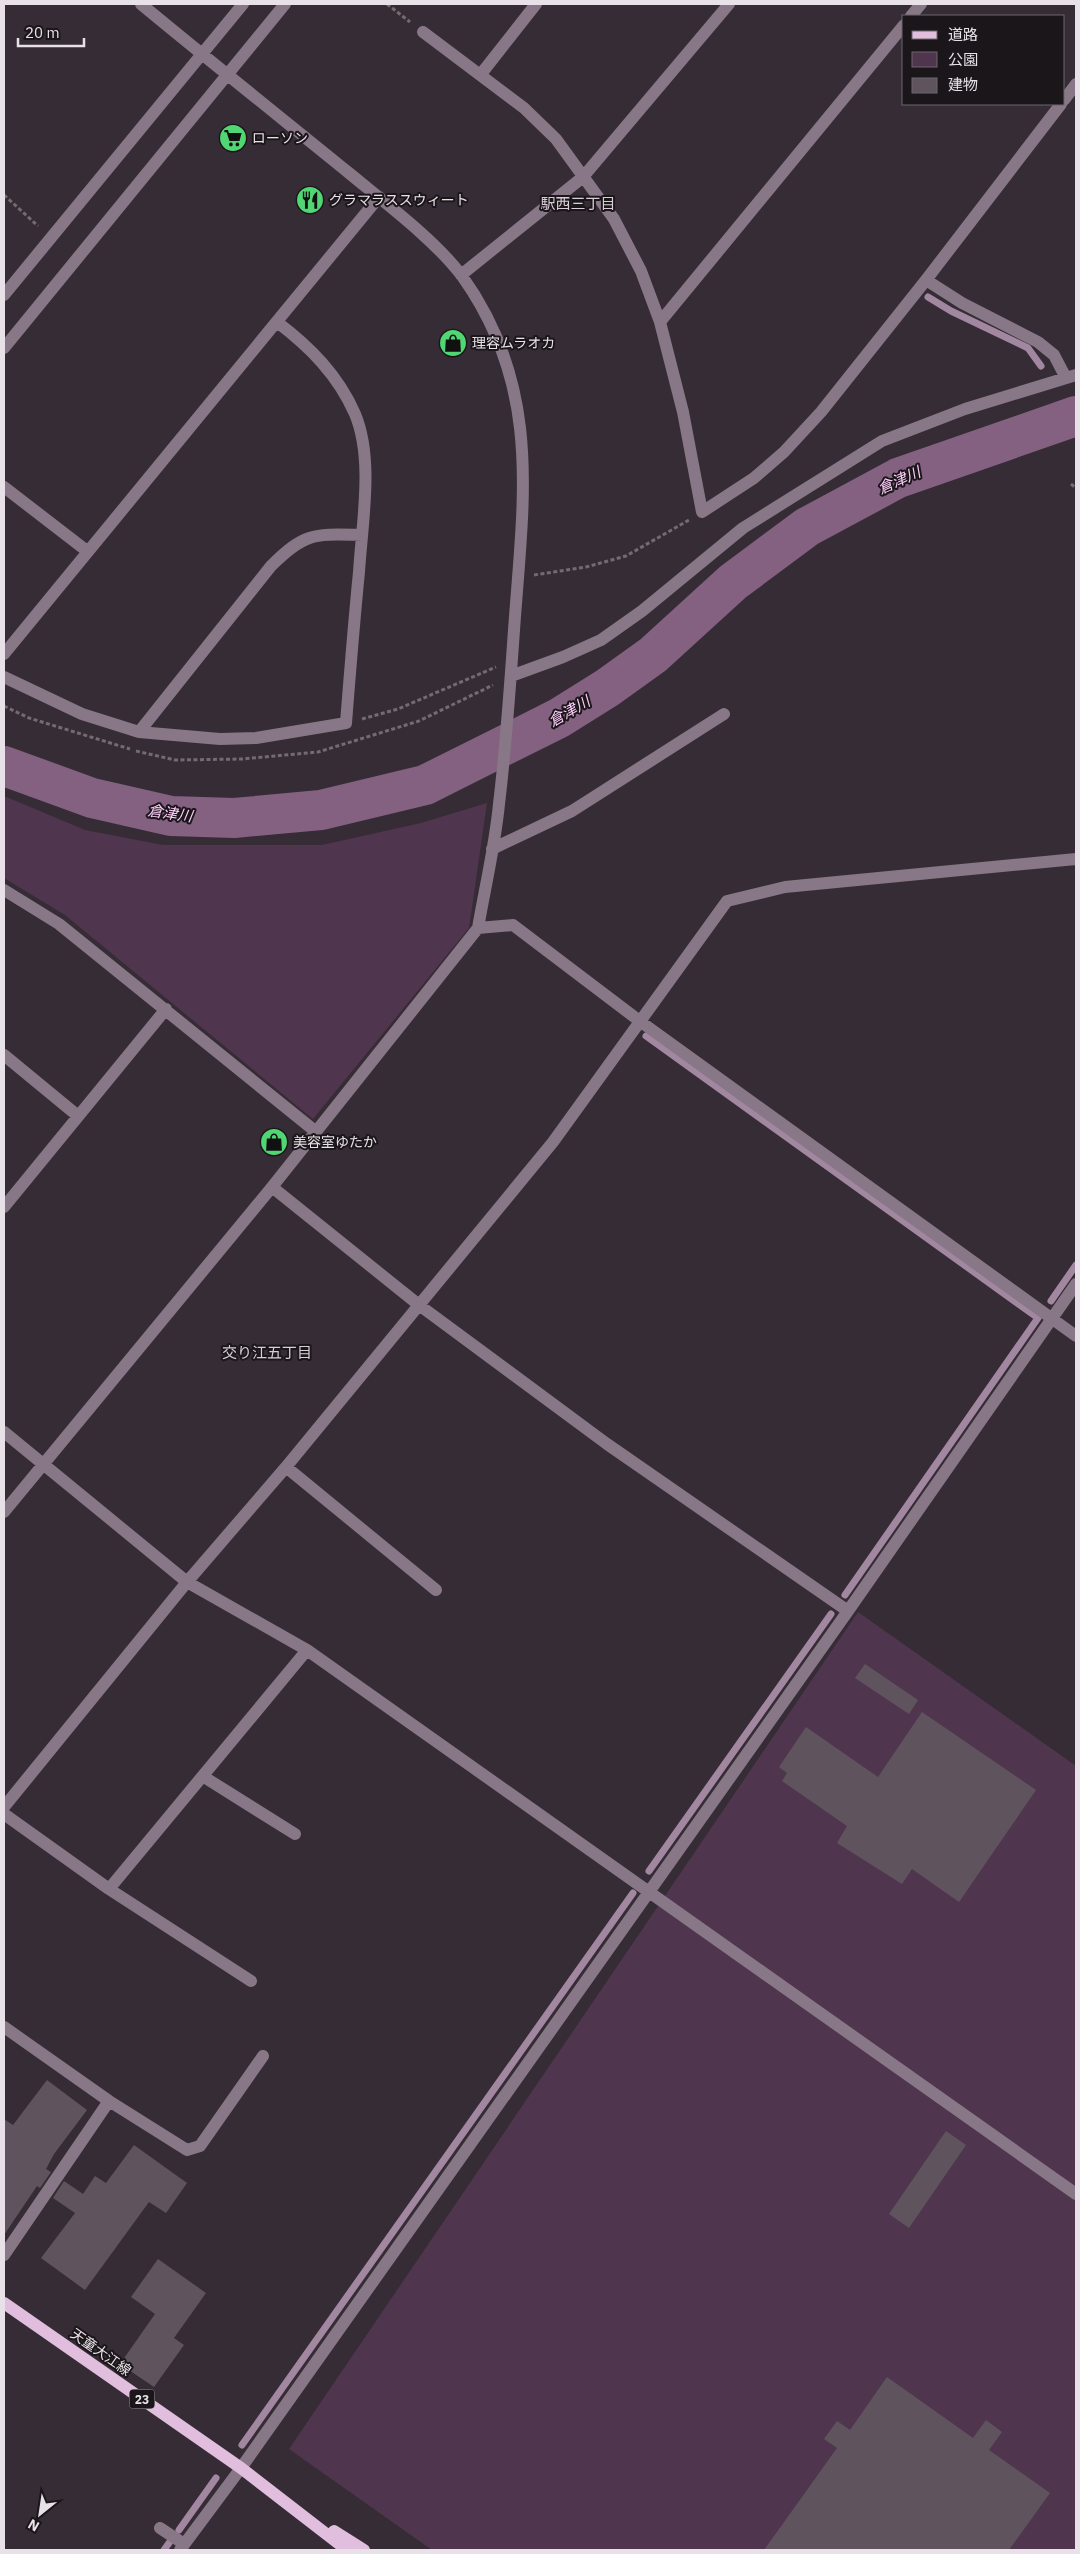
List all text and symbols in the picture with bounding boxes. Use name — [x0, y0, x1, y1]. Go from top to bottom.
scale bar — [18, 15, 84, 47]
legend — [902, 15, 1065, 105]
text: 20 m — [25, 23, 60, 42]
text: 道路 — [948, 25, 978, 44]
text: 公園 — [948, 50, 978, 69]
text: 建物 — [948, 75, 978, 94]
supermarket icon: ローソン — [218, 123, 248, 153]
place label: ローソン — [252, 129, 308, 147]
restaurant icon: グラマラススウィート — [295, 185, 325, 215]
place label: グラマラススウィート — [329, 191, 469, 209]
district label: 駅西三丁目 — [540, 194, 616, 213]
shop icon: 理容ムラオカ — [438, 328, 468, 358]
place label: 理容ムラオカ — [472, 334, 555, 352]
water label: 倉津川 — [875, 461, 925, 498]
water label: 倉津川 — [545, 691, 595, 730]
water label: 倉津川 — [146, 800, 196, 826]
shop icon: 美容室ゆたか — [259, 1127, 289, 1157]
place label: 美容室ゆたか — [293, 1133, 377, 1151]
district label: 交り江五丁目 — [222, 1343, 312, 1362]
street label: 天童大江線 — [67, 2325, 135, 2379]
road number: 23 — [130, 2390, 154, 2408]
north arrow — [15, 2489, 65, 2539]
text: N — [25, 2515, 42, 2536]

